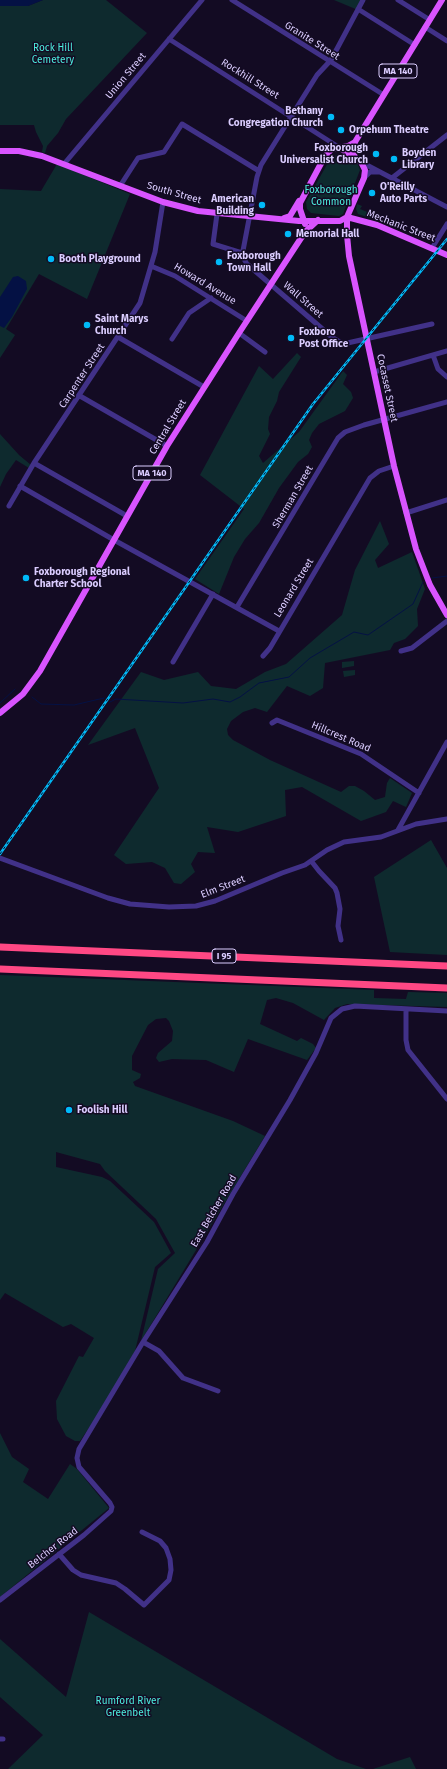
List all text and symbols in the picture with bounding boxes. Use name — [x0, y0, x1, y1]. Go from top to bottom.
street label: Granite Street — [282, 19, 342, 63]
park label: Rock Hill Cemetery — [32, 42, 74, 66]
street label: Union Street — [103, 50, 149, 102]
street label: Rockhill Street — [219, 56, 281, 102]
road number: MA 140 — [379, 64, 417, 78]
place label: Bethany Congregation Church — [228, 105, 323, 128]
marker: Bethany Congregation Church — [326, 112, 336, 122]
place label: Orpehum Theatre — [349, 124, 429, 136]
marker: Orpehum Theatre — [336, 125, 346, 135]
place label: Foxborough Universalist Church — [280, 142, 368, 166]
place label: Boyden Library — [402, 147, 436, 170]
marker: Foxborough Universalist Church — [371, 149, 381, 159]
marker: Boyden Library — [389, 154, 399, 164]
street label: South Street — [145, 179, 203, 207]
place label: O'Reilly Auto Parts — [380, 181, 427, 204]
park label: Foxborough Common — [304, 184, 358, 208]
marker: O'Reilly Auto Parts — [367, 188, 377, 198]
place label: American Building — [211, 193, 254, 216]
marker: American Building — [257, 200, 267, 210]
street label: Mechanic Street — [365, 207, 437, 245]
place label: Memorial Hall — [296, 228, 359, 240]
marker: Memorial Hall — [283, 229, 293, 239]
place label: Foxborough Town Hall — [227, 250, 281, 274]
place label: Booth Playground — [59, 253, 141, 265]
marker: Booth Playground — [46, 254, 56, 264]
marker: Foxborough Town Hall — [214, 257, 224, 267]
street label: Howard Avenue — [172, 261, 238, 307]
street label: Wall Street — [281, 279, 325, 321]
place label: Saint Marys Church — [95, 313, 148, 336]
marker: Saint Marys Church — [82, 320, 92, 330]
place label: Foxboro Post Office — [299, 326, 348, 350]
marker: Foxboro Post Office — [286, 333, 296, 343]
street label: Carpenter Street — [57, 341, 107, 411]
street label: Cocasset Street — [374, 353, 400, 423]
street label: Central Street — [147, 397, 189, 457]
street label: Sherman Street — [270, 464, 316, 530]
road number: MA 140 — [133, 466, 171, 480]
street label: Leonard Street — [272, 556, 316, 620]
place label: Foxborough Regional Charter School — [34, 566, 130, 590]
marker: Foxborough Regional Charter School — [21, 573, 31, 583]
street label: Hillcrest Road — [310, 719, 372, 755]
street label: Elm Street — [199, 873, 247, 901]
road number: I 95 — [212, 949, 236, 963]
place label: Foolish Hill — [77, 1104, 127, 1116]
marker: Foolish Hill — [64, 1105, 74, 1115]
street label: East Belcher Road — [188, 1173, 240, 1249]
street label: Belcher Road — [26, 1525, 80, 1571]
park label: Rumford River Greenbelt — [96, 1695, 160, 1718]

